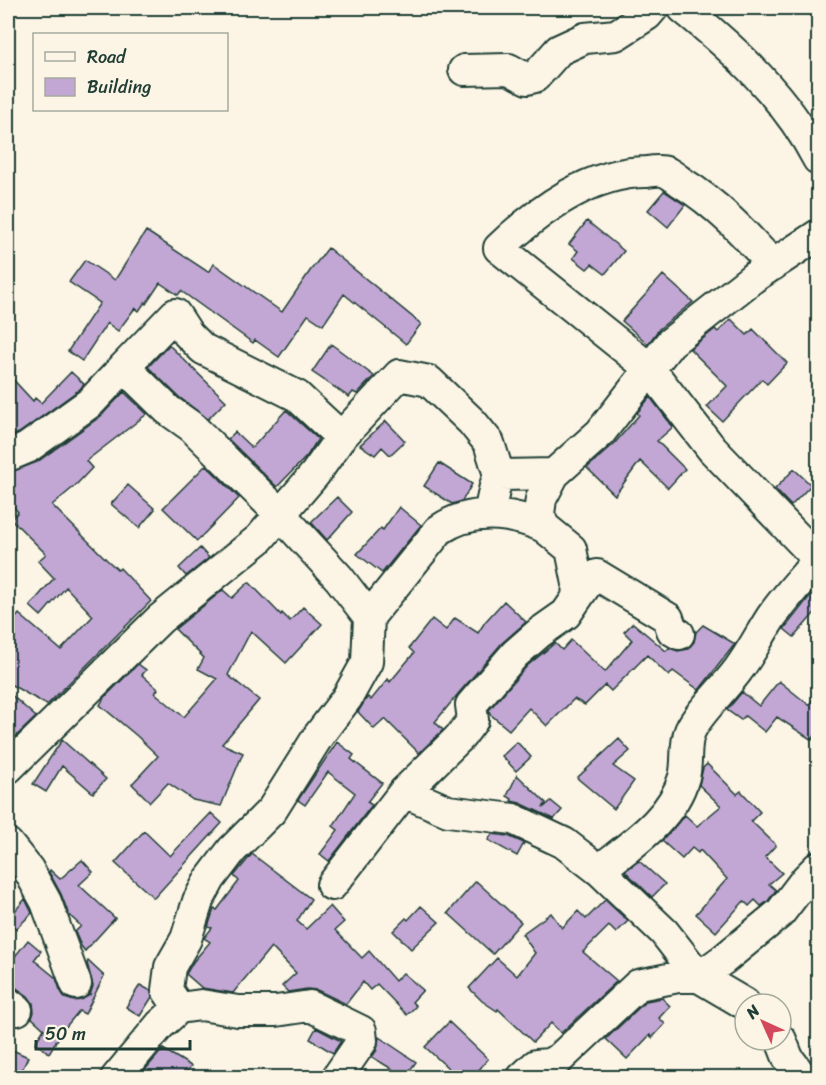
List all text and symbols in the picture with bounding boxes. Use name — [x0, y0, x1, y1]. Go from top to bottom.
legend — [33, 33, 228, 111]
text: Road — [87, 41, 127, 73]
text: Building — [87, 71, 151, 103]
north arrow — [733, 992, 793, 1052]
text: N — [738, 997, 768, 1027]
scale bar — [36, 1013, 190, 1051]
text: 50 m — [45, 1018, 86, 1050]

